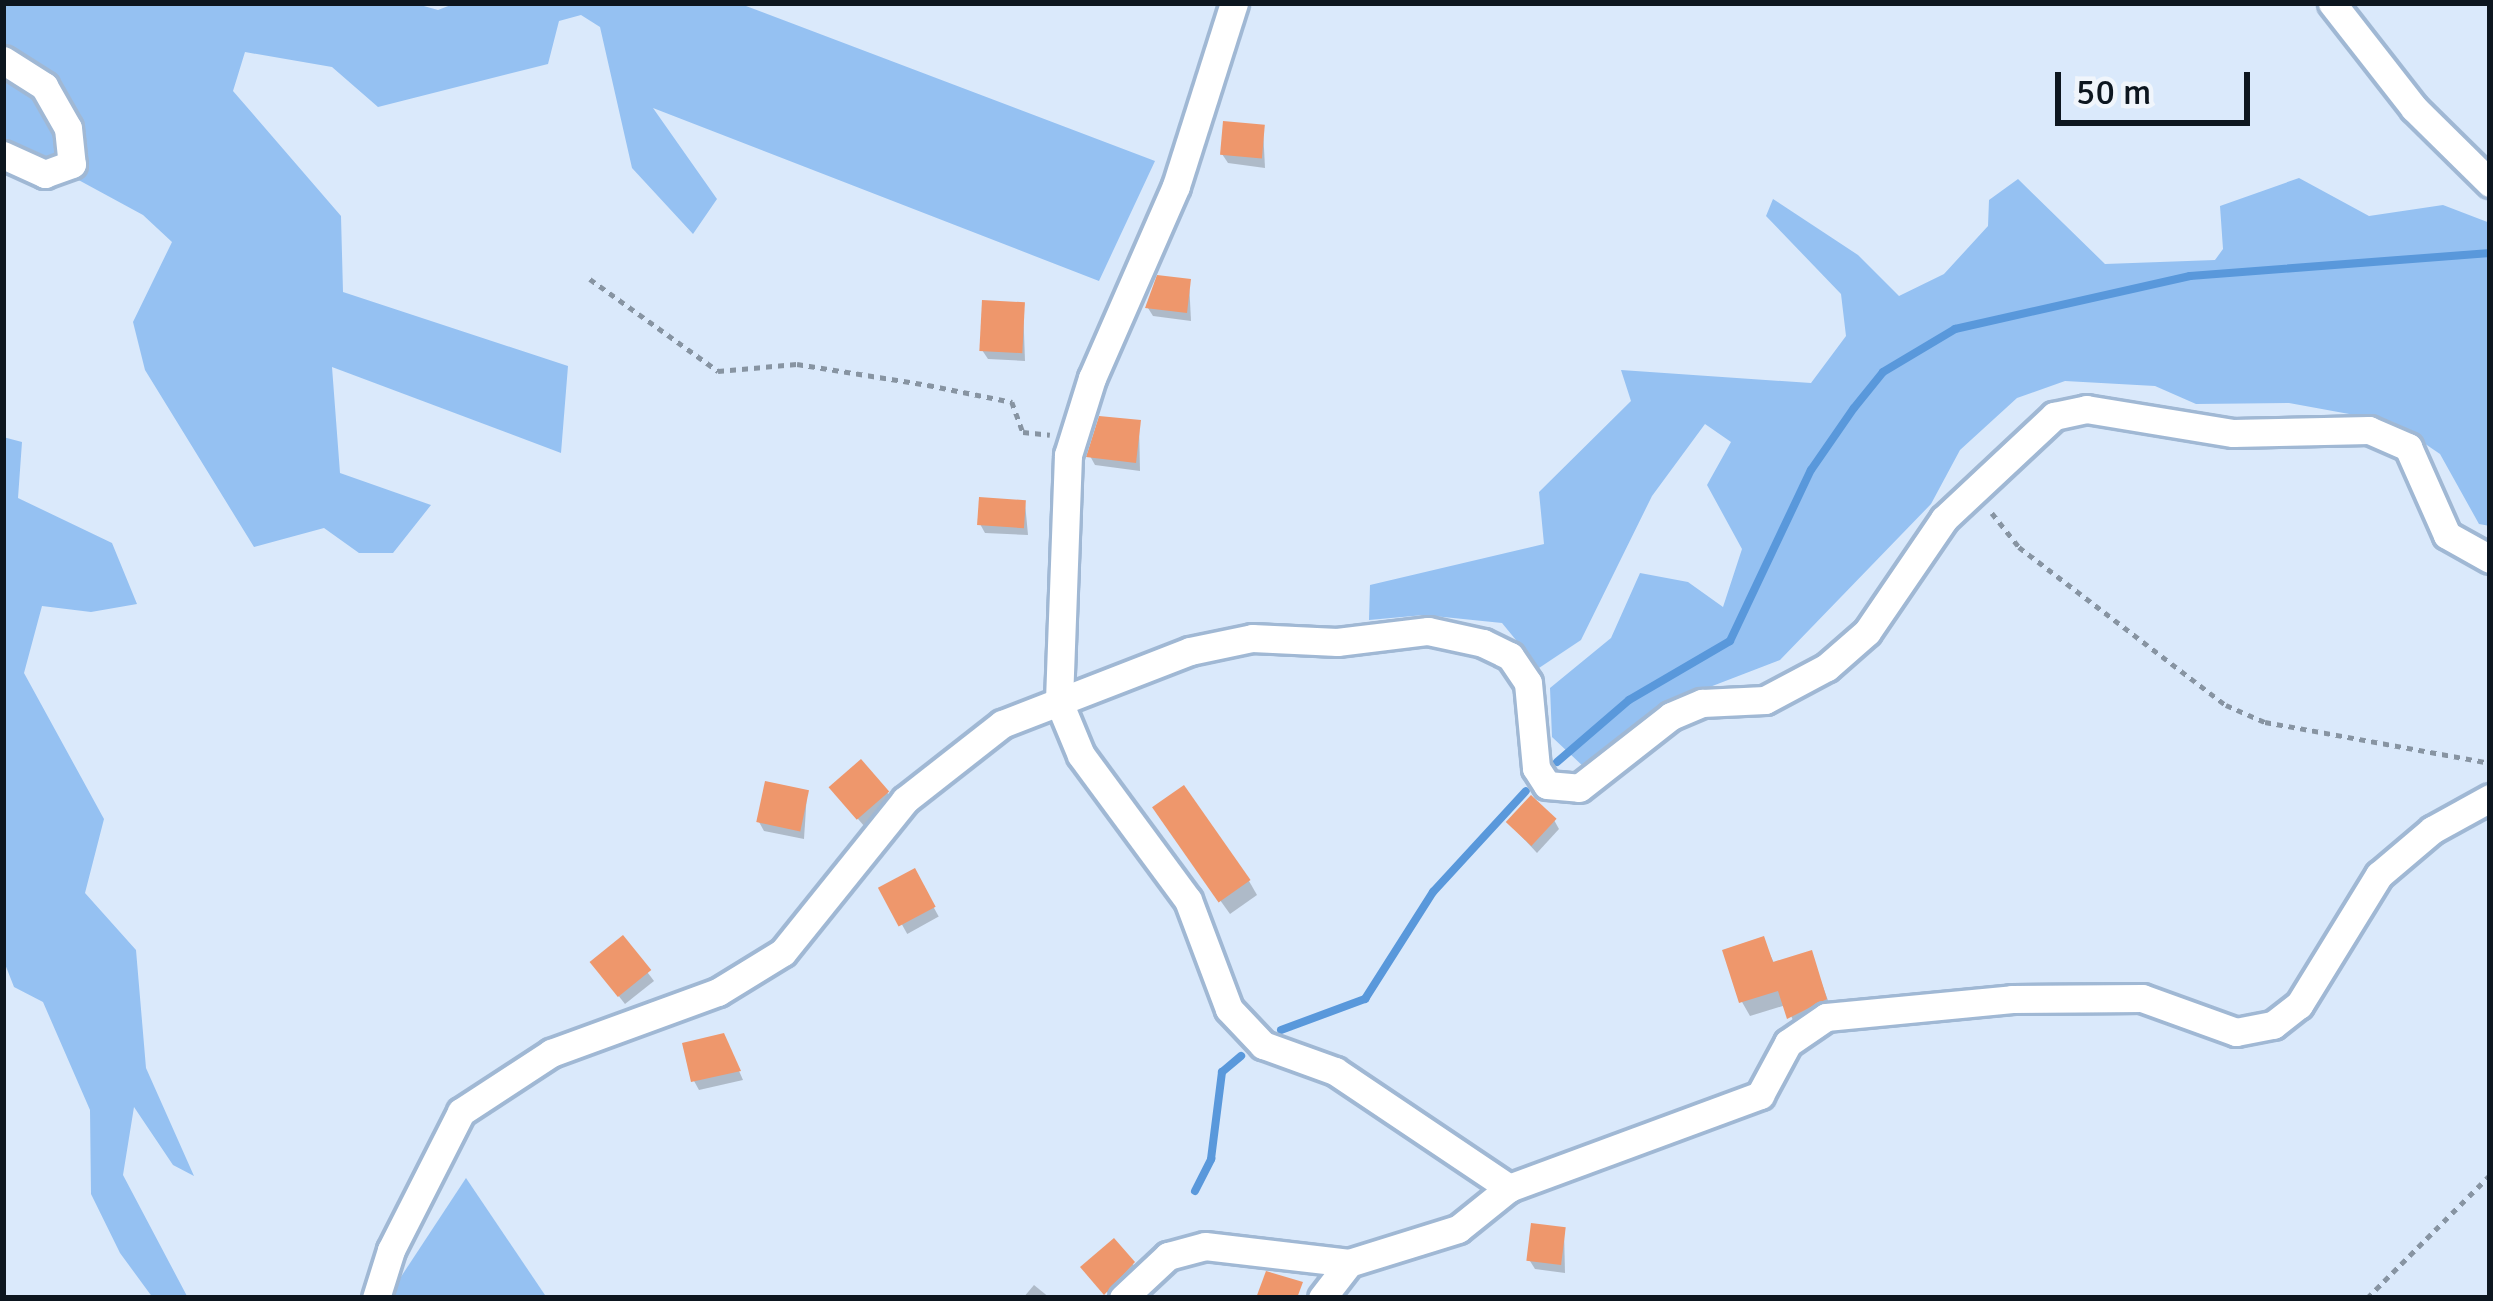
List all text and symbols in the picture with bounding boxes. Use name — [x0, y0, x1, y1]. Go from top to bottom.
scale bar — [2061, 48, 2256, 122]
text: 50 m — [2076, 70, 2152, 115]

